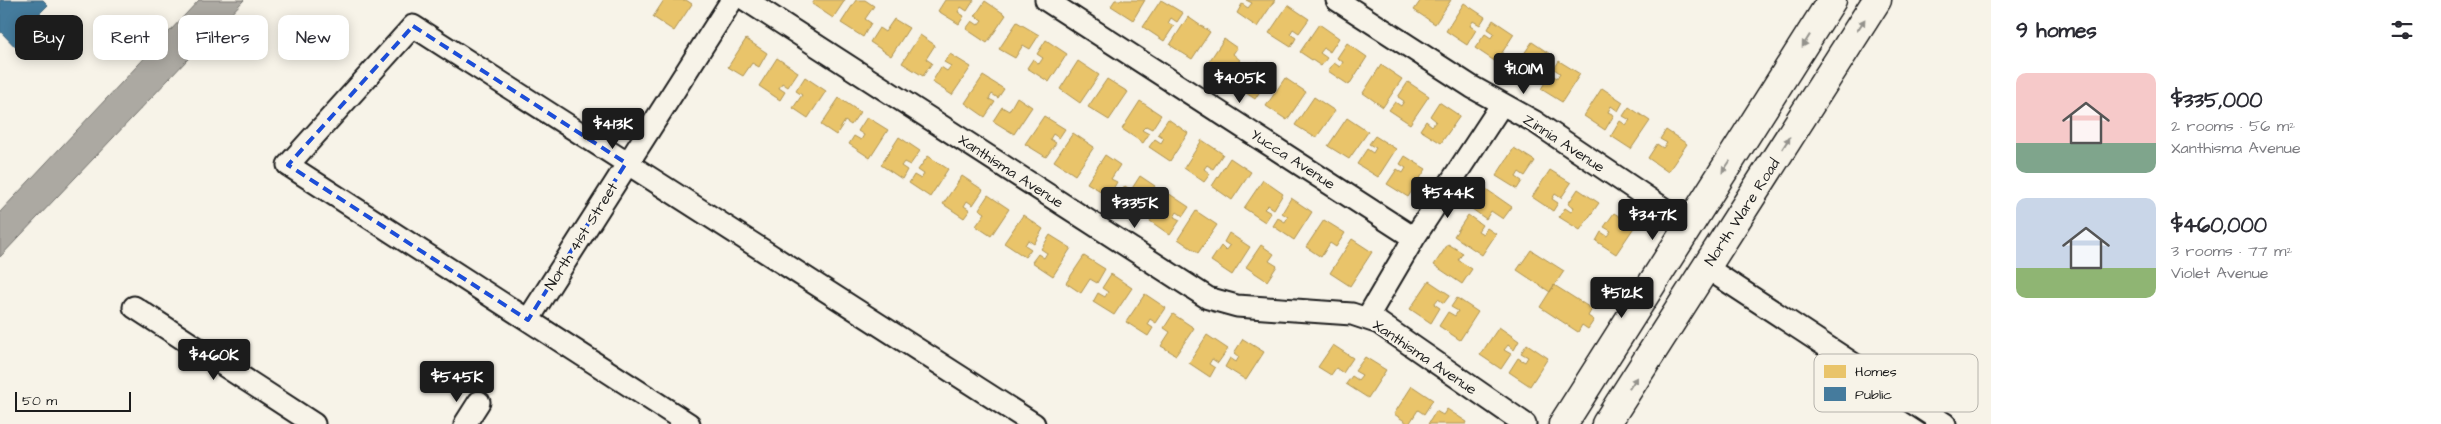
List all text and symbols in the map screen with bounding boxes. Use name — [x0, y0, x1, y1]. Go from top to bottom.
chip: Buy — [15, 15, 83, 60]
chip: Rent — [93, 15, 168, 60]
chip: Filters — [178, 15, 268, 60]
chip: New — [278, 15, 349, 60]
text: 9 homes — [2016, 16, 2097, 45]
icon: filters — [2388, 16, 2416, 44]
one-way arrow — [1856, 18, 1865, 32]
one-way arrow — [1801, 34, 1811, 47]
pin: $1.01M — [1483, 52, 1565, 95]
text: $1.01M — [1505, 58, 1543, 80]
pin: $405K — [1205, 62, 1275, 104]
text: $405K — [1215, 67, 1265, 89]
text: $335,000 — [2171, 86, 2262, 115]
icon: home — [2056, 93, 2116, 153]
pin: $413K — [578, 108, 648, 150]
street label: Zinnia Avenue — [1519, 109, 1609, 178]
text: $413K — [593, 113, 633, 135]
text: 2 rooms · 56 m² — [2171, 115, 2295, 137]
street label: Yucca Avenue — [1246, 124, 1339, 195]
street label: Xanthisma Avenue — [954, 130, 1067, 213]
one-way arrow — [1782, 136, 1791, 149]
text: Xanthisma Avenue — [2171, 137, 2301, 159]
street label: North Ware Road — [1700, 154, 1785, 270]
one-way arrow — [1721, 161, 1731, 174]
pin: $544K — [1413, 176, 1483, 219]
street label: North 41st Street — [540, 178, 623, 294]
text: $544K — [1422, 182, 1474, 204]
pin: $335K — [1100, 186, 1170, 229]
text: $335K — [1112, 192, 1158, 214]
pin: $347K — [1618, 198, 1688, 241]
text: $347K — [1629, 204, 1677, 226]
text: $460,000 — [2171, 211, 2267, 240]
icon: home — [2056, 218, 2116, 278]
text: 3 rooms · 77 m² — [2171, 240, 2292, 262]
text: Violet Avenue — [2171, 262, 2268, 284]
pin: $512K — [1587, 276, 1657, 319]
text: $512K — [1601, 282, 1643, 304]
street label: Xanthisma Avenue — [1368, 315, 1481, 400]
pin: $460K — [179, 338, 249, 381]
text: $460K — [189, 344, 239, 366]
legend — [1814, 354, 1978, 412]
pin: $545K — [422, 360, 492, 403]
text: Homes — [1855, 362, 1897, 382]
text: $545K — [431, 366, 483, 388]
one-way arrow — [1628, 376, 1637, 390]
text: Public — [1855, 385, 1892, 405]
scale bar — [15, 389, 131, 412]
text: 50 m — [22, 391, 57, 411]

